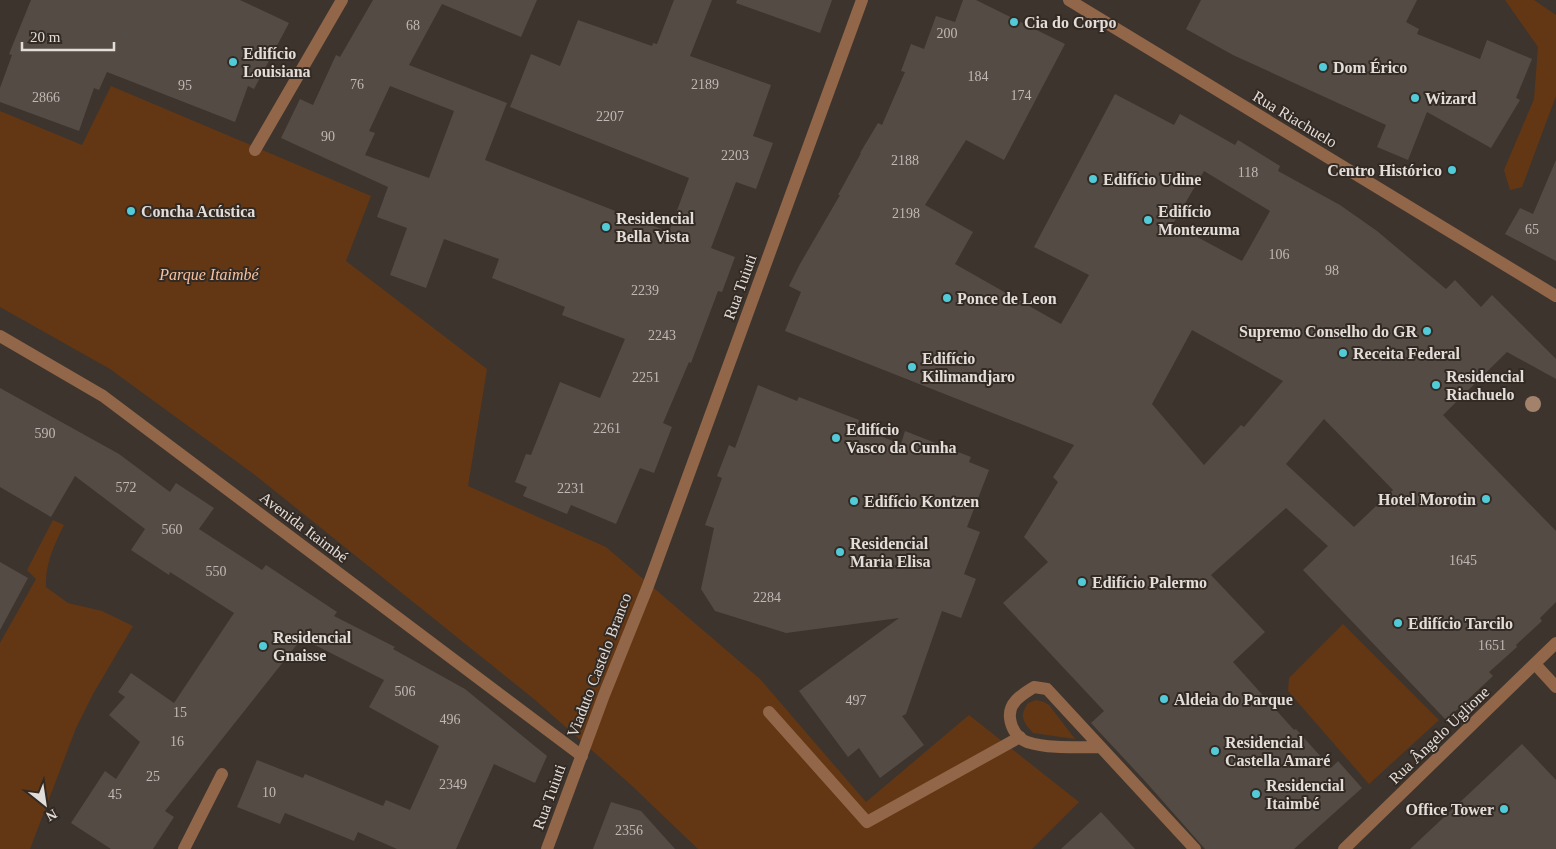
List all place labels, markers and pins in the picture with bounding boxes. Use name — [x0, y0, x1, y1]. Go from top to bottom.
place label: Cia do Corpo — [1024, 14, 1116, 32]
marker: Cia do Corpo — [1008, 16, 1020, 28]
place label: Edifício Louisiana — [243, 45, 311, 80]
marker: Edifício Louisiana — [227, 56, 239, 68]
place label: Dom Érico — [1333, 58, 1407, 76]
marker: Dom Érico — [1317, 61, 1329, 73]
place label: Wizard — [1425, 90, 1476, 107]
marker: Wizard — [1409, 92, 1421, 104]
place label: Centro Histórico — [1327, 162, 1442, 179]
marker: Centro Histórico — [1446, 164, 1458, 176]
place label: Edifício Udine — [1103, 171, 1201, 188]
marker: Edifício Udine — [1087, 173, 1099, 185]
place label: Concha Acústica — [141, 203, 255, 220]
place label: Edifício Montezuma — [1158, 203, 1240, 238]
marker: Concha Acústica — [125, 205, 137, 217]
place label: Residencial Bella Vista — [616, 210, 695, 245]
marker: Edifício Montezuma — [1142, 214, 1154, 226]
marker: Residencial Bella Vista — [600, 221, 612, 233]
place label: Ponce de Leon — [957, 290, 1057, 307]
marker: Ponce de Leon — [941, 292, 953, 304]
place label: Supremo Conselho do GR — [1239, 323, 1417, 341]
marker: Supremo Conselho do GR — [1421, 325, 1433, 337]
place label: Receita Federal — [1353, 345, 1461, 362]
marker: Receita Federal — [1337, 347, 1349, 359]
place label: Edifício Kilimandjaro — [922, 350, 1015, 386]
marker: Edifício Kilimandjaro — [906, 361, 918, 373]
place label: Residencial Riachuelo — [1446, 368, 1525, 403]
marker: Residencial Riachuelo — [1430, 379, 1442, 391]
place label: Edifício Vasco da Cunha — [846, 421, 957, 456]
marker: Edifício Vasco da Cunha — [830, 432, 842, 444]
place label: Hotel Morotin — [1378, 491, 1476, 508]
place label: Edifício Kontzen — [864, 493, 979, 510]
marker: Hotel Morotin — [1480, 493, 1492, 505]
marker: Edifício Kontzen — [848, 495, 860, 507]
place label: Residencial Maria Elisa — [850, 535, 930, 570]
marker: Residencial Maria Elisa — [834, 546, 846, 558]
place label: Edifício Palermo — [1092, 574, 1207, 591]
marker: Edifício Palermo — [1076, 576, 1088, 588]
place label: Edifício Tarcilo — [1408, 615, 1513, 632]
marker: Edifício Tarcilo — [1392, 617, 1404, 629]
place label: Residencial Gnaisse — [273, 629, 352, 664]
marker: Residencial Gnaisse — [257, 640, 269, 652]
place label: Aldeia do Parque — [1174, 691, 1293, 709]
marker: Aldeia do Parque — [1158, 693, 1170, 705]
place label: Residencial Castella Amaré — [1225, 734, 1330, 769]
marker: Residencial Castella Amaré — [1209, 745, 1221, 757]
place label: Residencial Itaimbé — [1266, 777, 1345, 812]
marker: Residencial Itaimbé — [1250, 788, 1262, 800]
place label: Office Tower — [1406, 801, 1494, 818]
marker: Office Tower — [1498, 803, 1510, 815]

